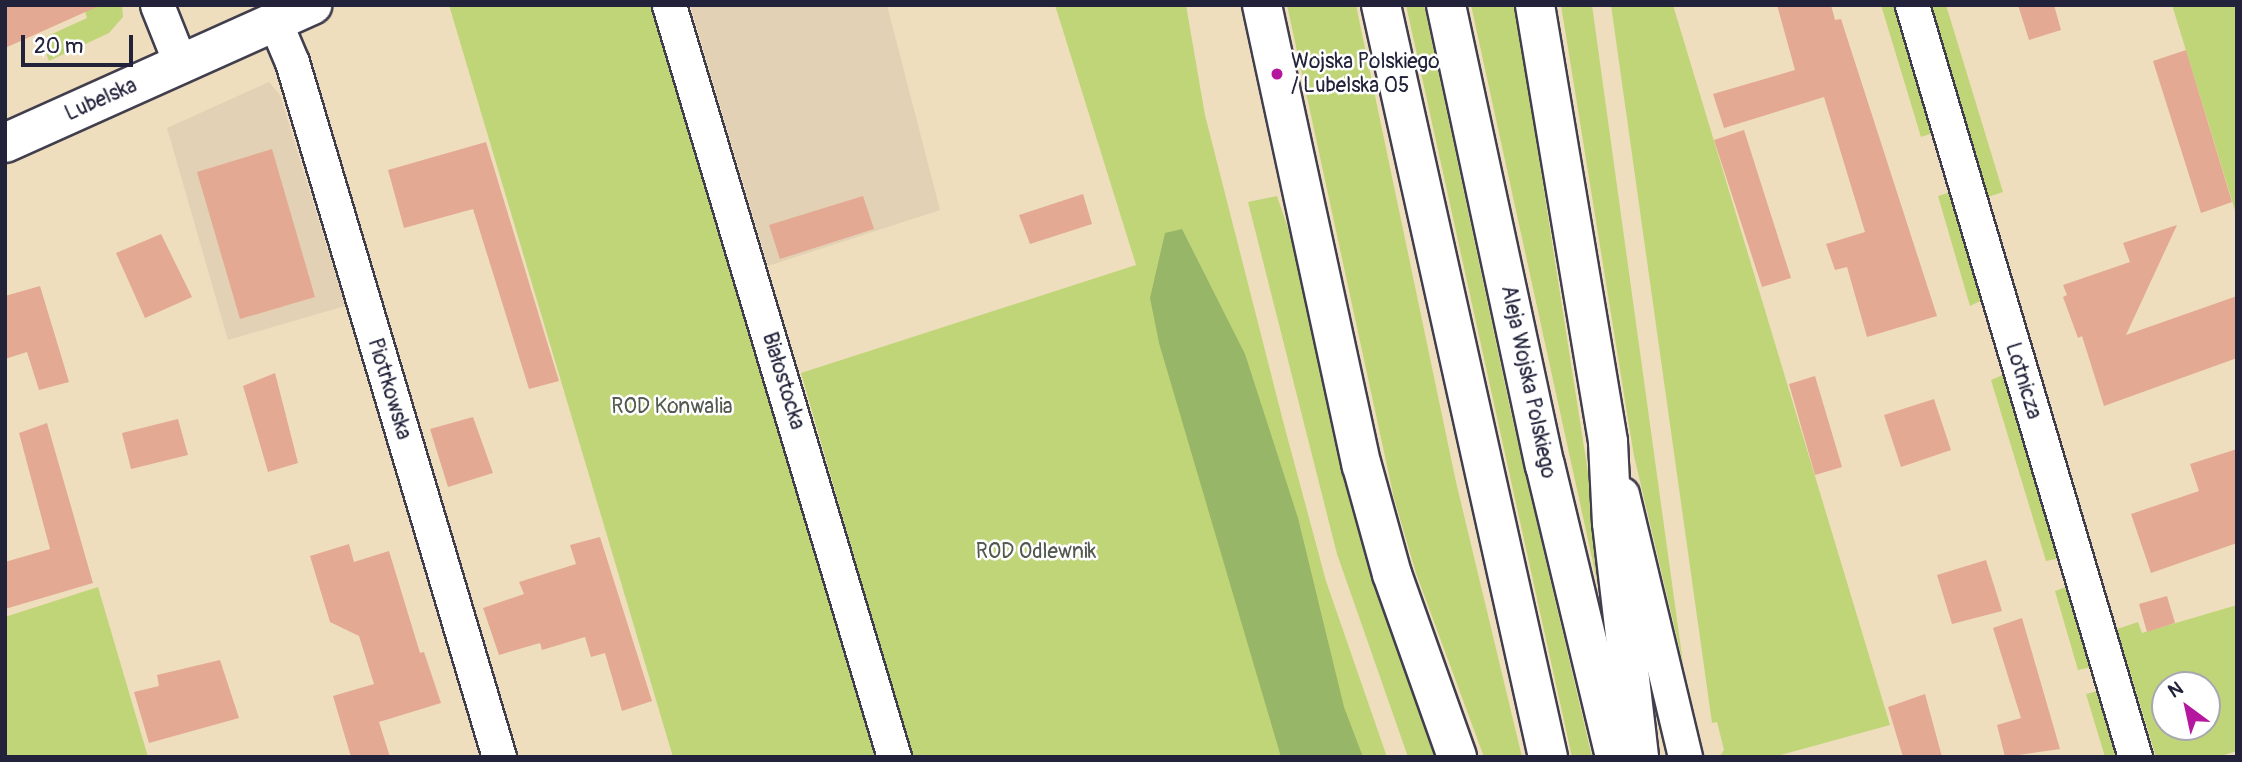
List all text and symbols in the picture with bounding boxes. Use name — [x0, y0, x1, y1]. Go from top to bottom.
scale bar — [24, 21, 136, 65]
text: 20 m — [34, 33, 83, 60]
place label: Wojska Polskiego / Lubelska 05 — [1291, 49, 1439, 99]
marker: Wojska Polskiego / Lubelska 05 — [1269, 66, 1285, 82]
street label: Lubelska — [61, 73, 141, 127]
street label: Aleja Wojska Polskiego — [1495, 283, 1561, 481]
street label: Białostocka — [756, 329, 810, 433]
street label: Piotrkowska — [362, 335, 416, 443]
street label: Lotnicza — [1999, 340, 2047, 422]
park label: ROD Konwalia — [611, 394, 733, 420]
park label: ROD Odlewnik — [976, 539, 1096, 565]
north arrow — [2151, 671, 2221, 741]
text: N — [2164, 677, 2188, 704]

